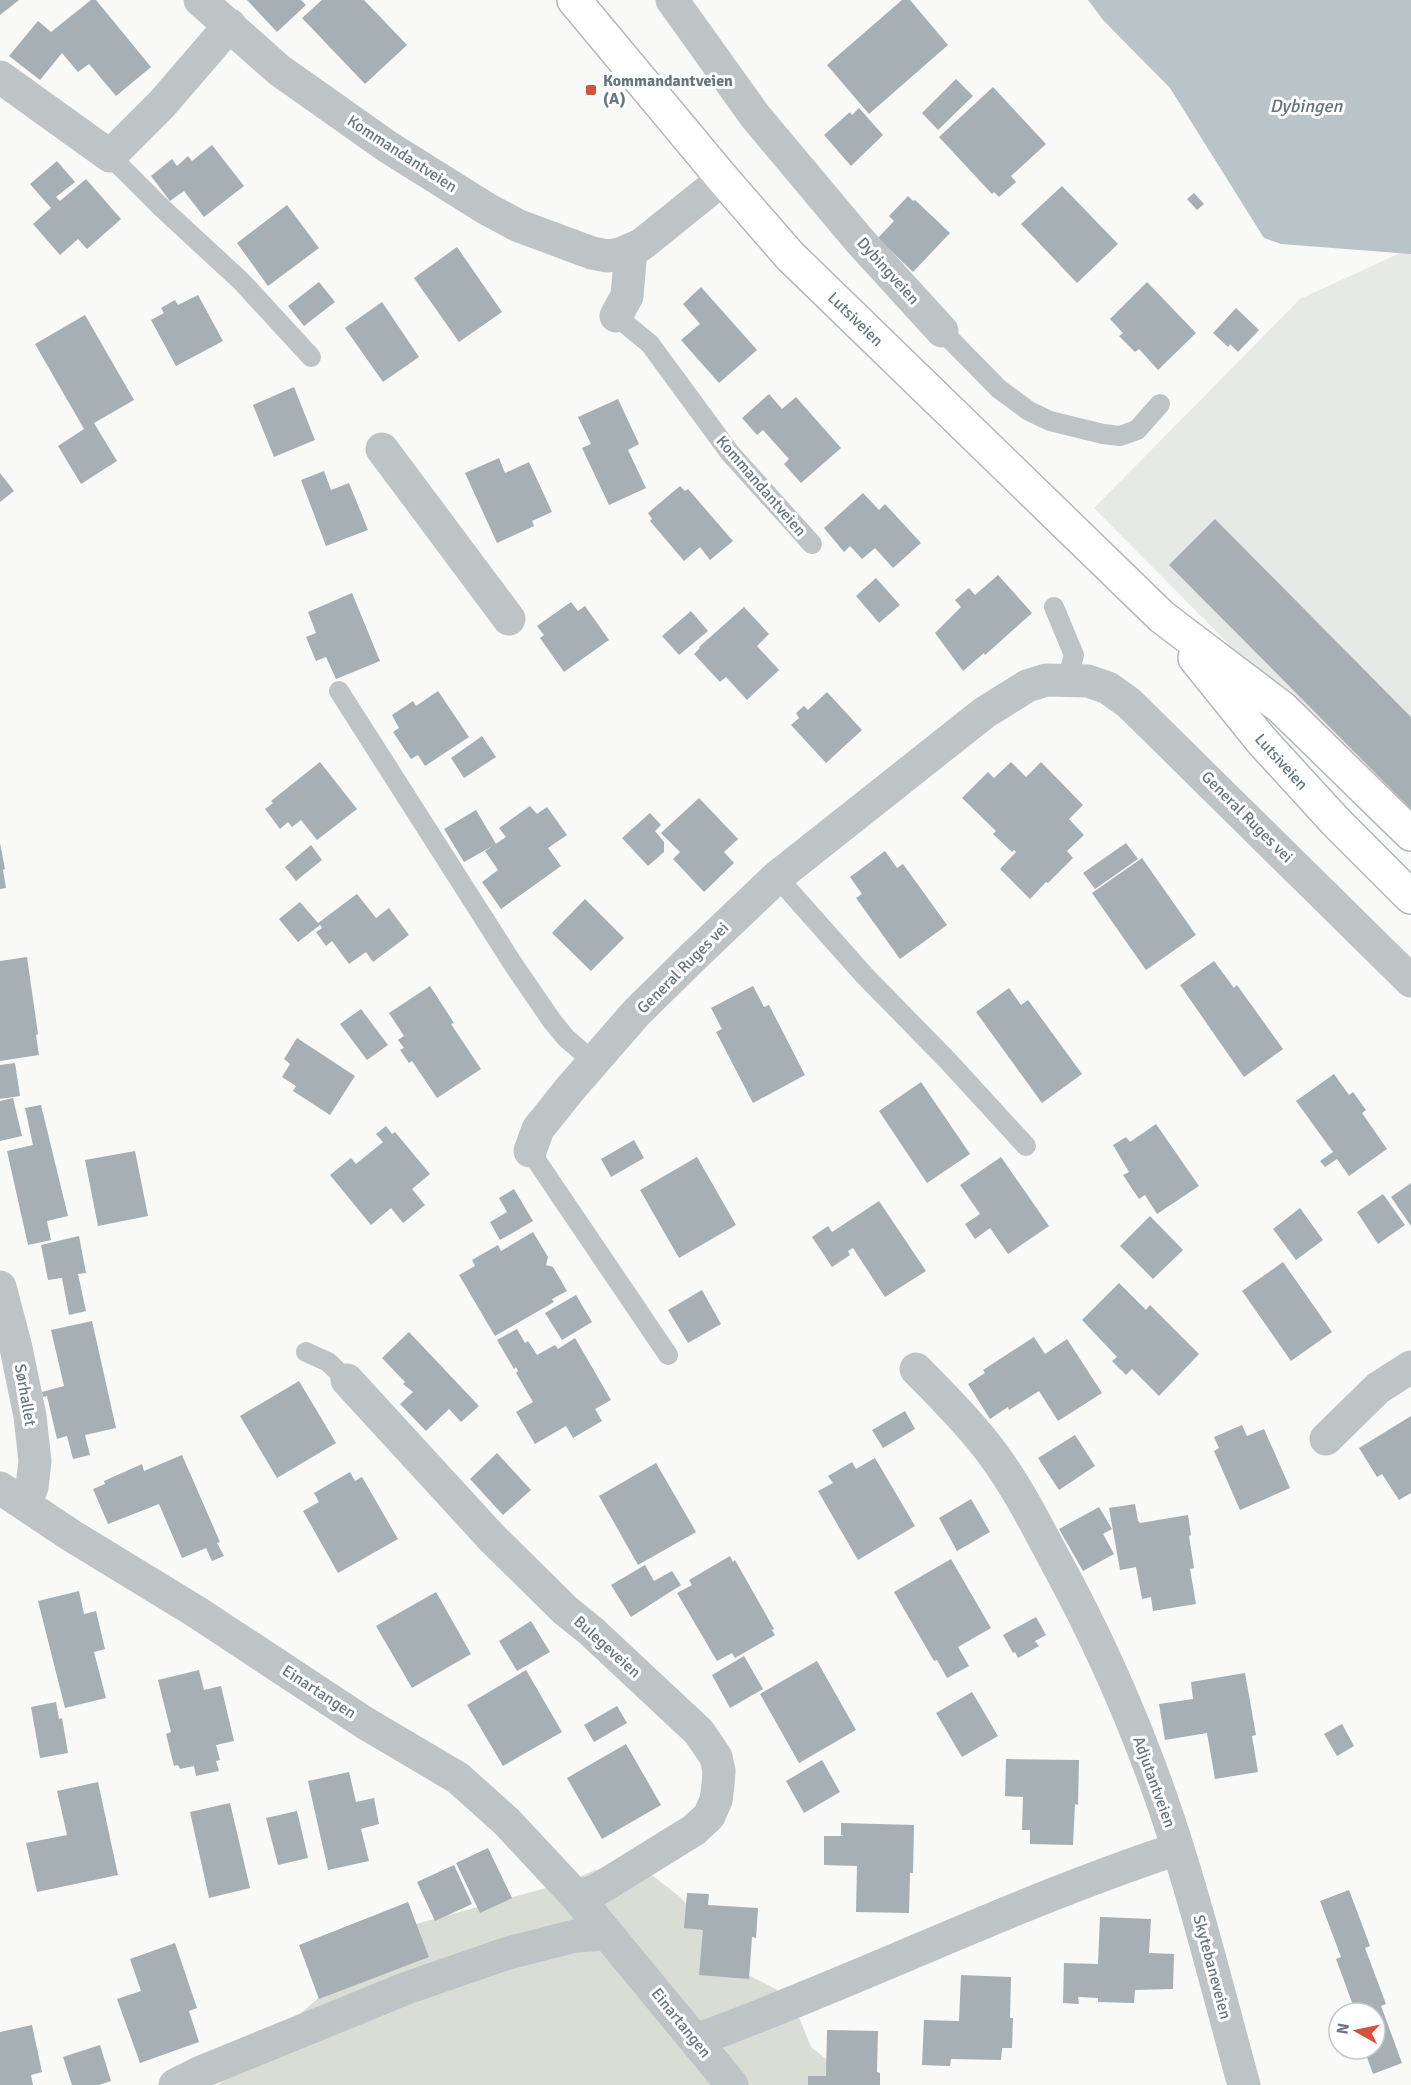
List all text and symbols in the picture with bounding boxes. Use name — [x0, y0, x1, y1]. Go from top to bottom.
place label: Kommandantveien (A) — [603, 71, 733, 109]
marker: Kommandantveien (A) — [584, 83, 598, 97]
water label: Dybingen — [1270, 95, 1343, 117]
street label: Kommandantveien — [343, 111, 461, 197]
street label: Dybingveien — [852, 233, 924, 309]
street label: Lutsiveien — [823, 288, 887, 351]
street label: Kommandantveien — [712, 431, 810, 541]
street label: Lutsiveien — [1250, 730, 1312, 794]
street label: General Ruges vei — [1197, 767, 1297, 867]
street label: General Ruges vei — [633, 918, 733, 1018]
street label: Sørhallet — [10, 1362, 40, 1428]
street label: Bulegeveien — [569, 1612, 645, 1682]
street label: Einartangen — [278, 1661, 360, 1723]
street label: Adjutantveien — [1128, 1734, 1180, 1830]
street label: Skytebaneveien — [1188, 1913, 1236, 2021]
street label: Einartangen — [647, 1984, 715, 2062]
north arrow — [1327, 2001, 1387, 2061]
text: N — [1332, 2022, 1354, 2036]

